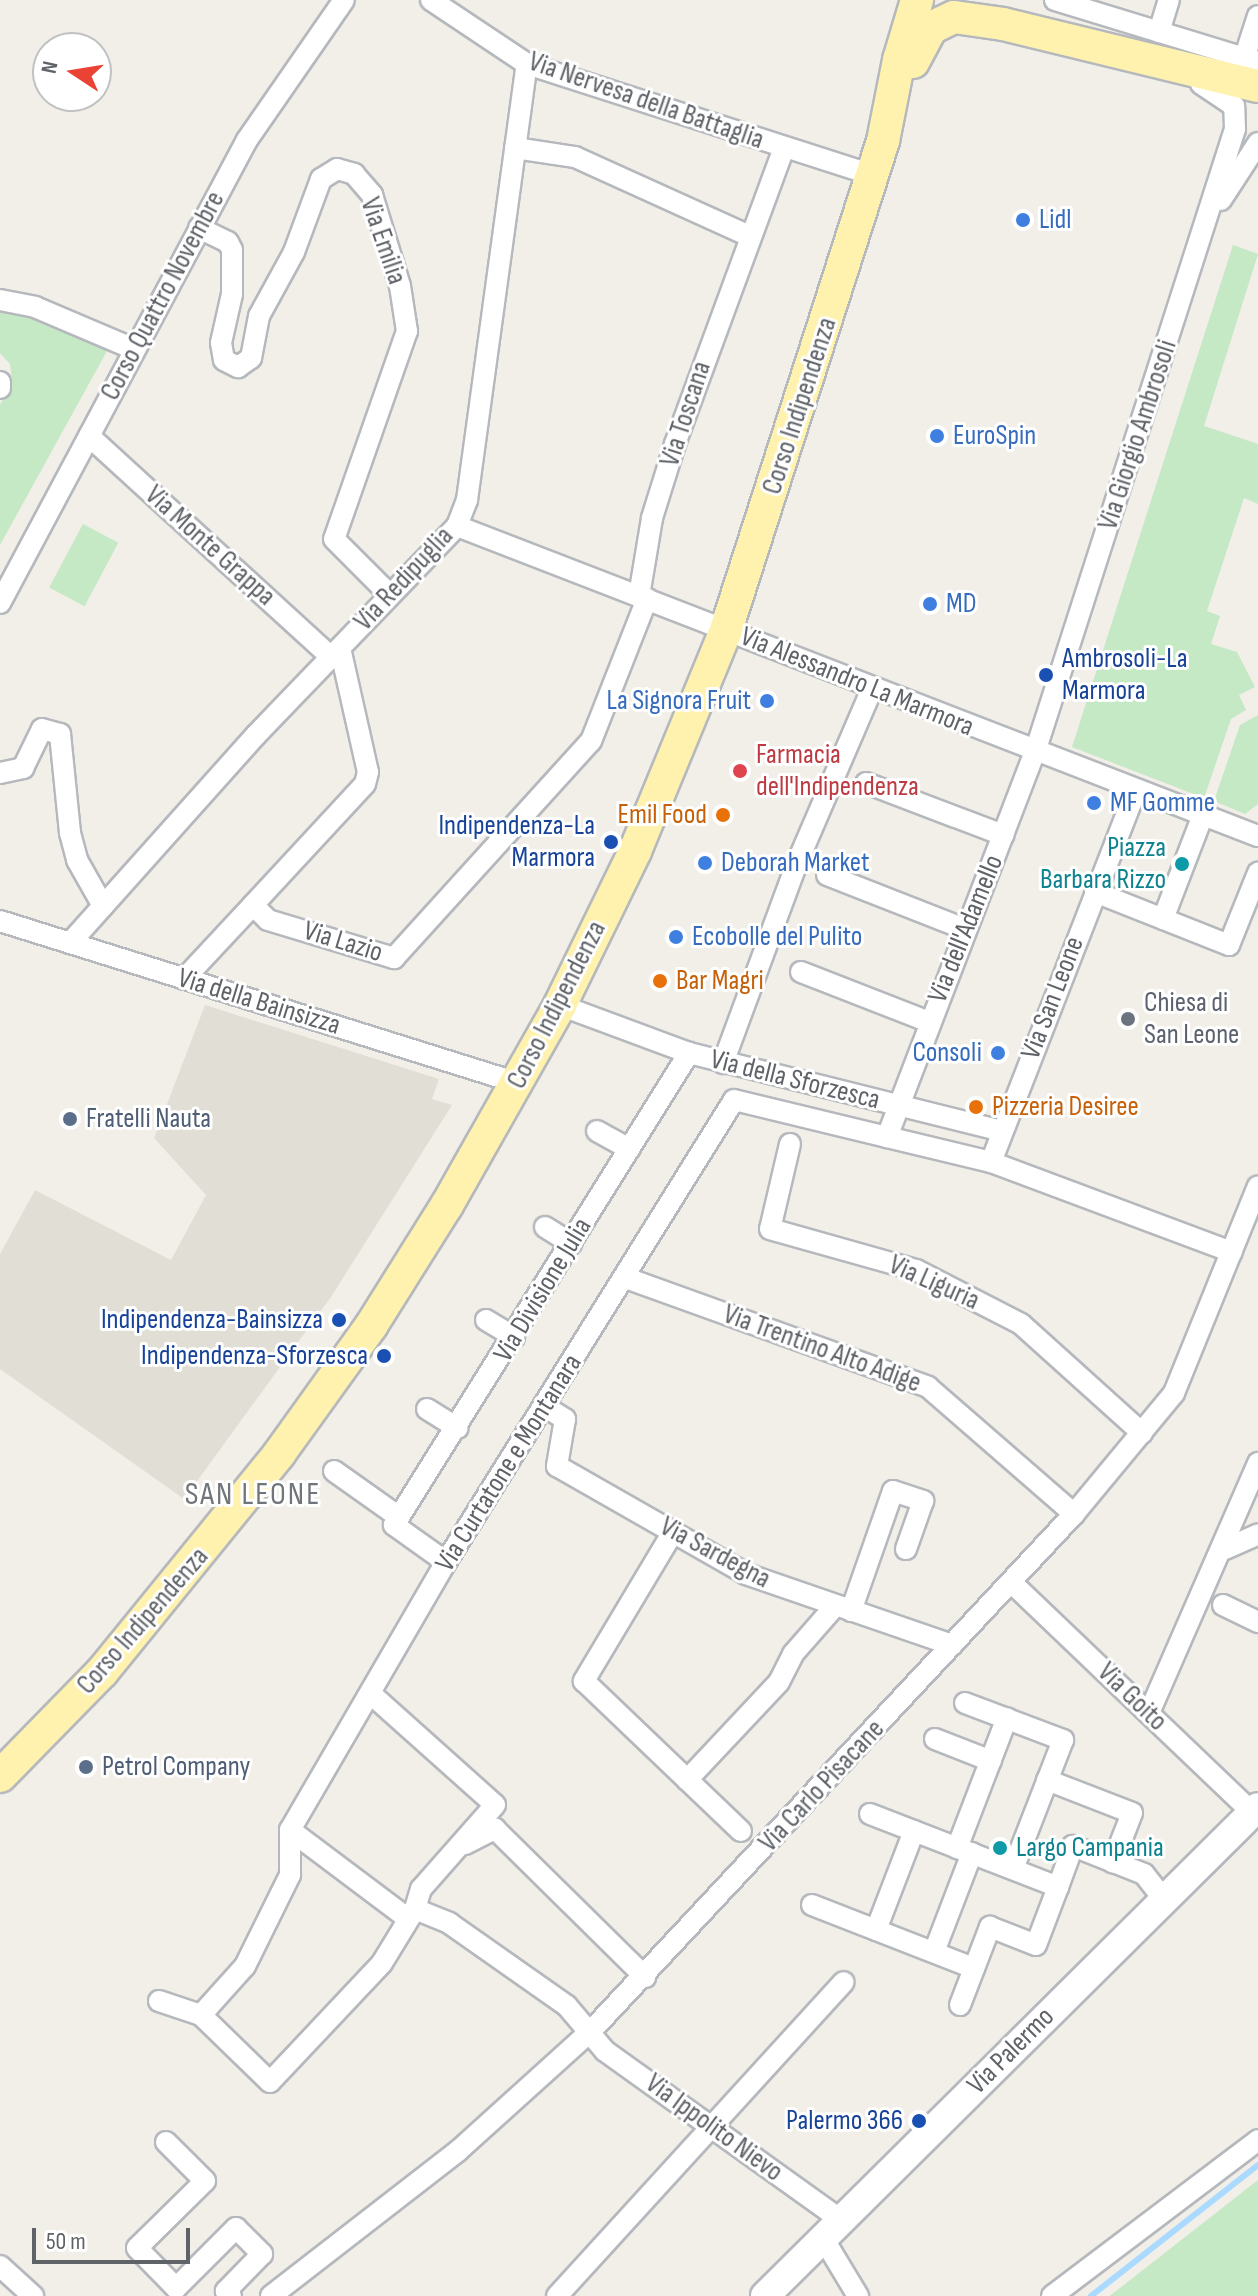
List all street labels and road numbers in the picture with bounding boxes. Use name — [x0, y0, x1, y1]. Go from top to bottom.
street label: Via Nervesa della Battaglia — [524, 45, 768, 157]
street label: Corso Quattro Novembre — [94, 186, 232, 406]
street label: Via Emilia — [353, 193, 413, 289]
street label: Corso Indipendenza — [756, 313, 844, 499]
street label: Via Giorgio Ambrosoli — [1091, 336, 1185, 534]
street label: Via Toscana — [653, 357, 719, 471]
street label: Via Monte Grappa — [138, 479, 282, 613]
street label: Via Redipuglia — [347, 520, 461, 638]
street label: Via Alessandro La Marmora — [735, 620, 979, 744]
street label: Via dell'Adamello — [921, 850, 1011, 1008]
street label: Via Lazio — [299, 914, 387, 970]
street label: Corso Indipendenza — [500, 915, 614, 1095]
street label: Via San Leone — [1014, 932, 1092, 1064]
street label: Via della Bainsizza — [174, 961, 344, 1043]
street label: Via della Sforzesca — [707, 1043, 883, 1117]
street label: Via Divisione Julia — [487, 1212, 599, 1368]
street label: Via Liguria — [884, 1248, 984, 1318]
street label: Via Trentino Alto Adige — [719, 1298, 925, 1400]
street label: Via Curtatone e Montanara — [429, 1348, 589, 1578]
street label: Via Sardegna — [654, 1510, 776, 1596]
street label: Corso Indipendenza — [70, 1541, 216, 1701]
street label: Via Goito — [1090, 1656, 1174, 1738]
street label: Via Carlo Pisacane — [752, 1713, 892, 1859]
street label: Via Palermo — [960, 2000, 1062, 2102]
street label: Via Ippolito Nievo — [639, 2067, 789, 2189]

